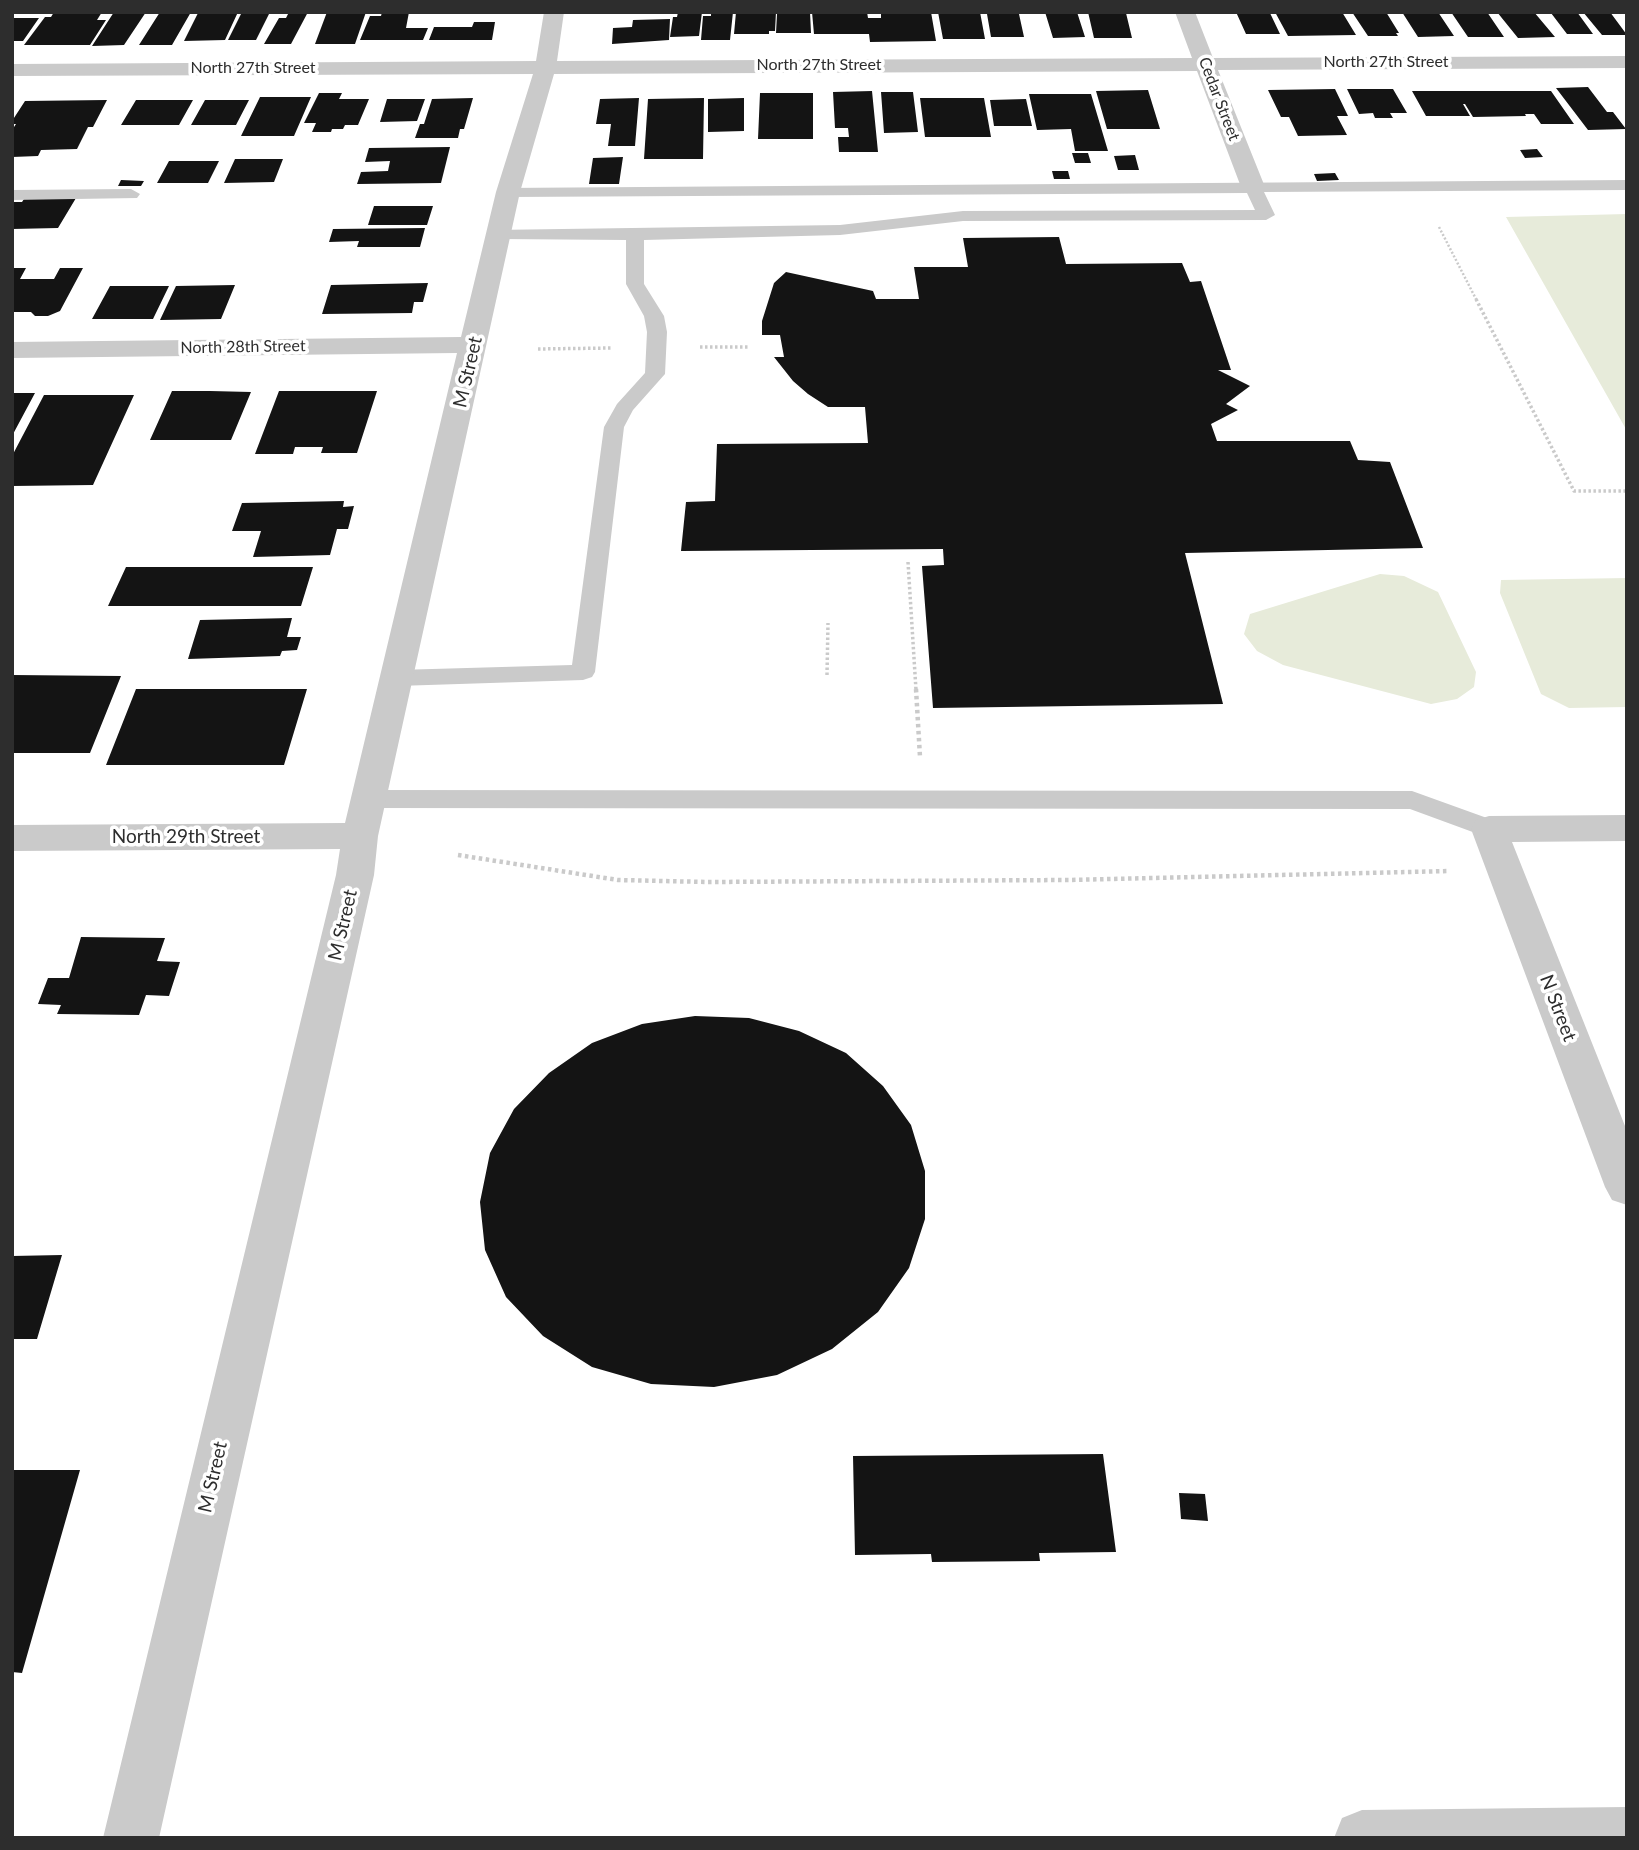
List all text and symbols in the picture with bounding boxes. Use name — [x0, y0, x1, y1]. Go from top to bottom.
street label: North 27th Street — [1323, 52, 1449, 72]
street label: North 27th Street — [756, 55, 882, 75]
street label: Cedar Street — [1194, 55, 1244, 143]
street label: North 27th Street — [190, 58, 316, 78]
street label: M Street — [449, 334, 487, 410]
street label: North 28th Street — [180, 336, 306, 358]
street label: North 29th Street — [112, 826, 260, 848]
street label: M Street — [324, 887, 362, 963]
street label: N Street — [1535, 972, 1581, 1044]
street label: M Street — [194, 1439, 232, 1515]

